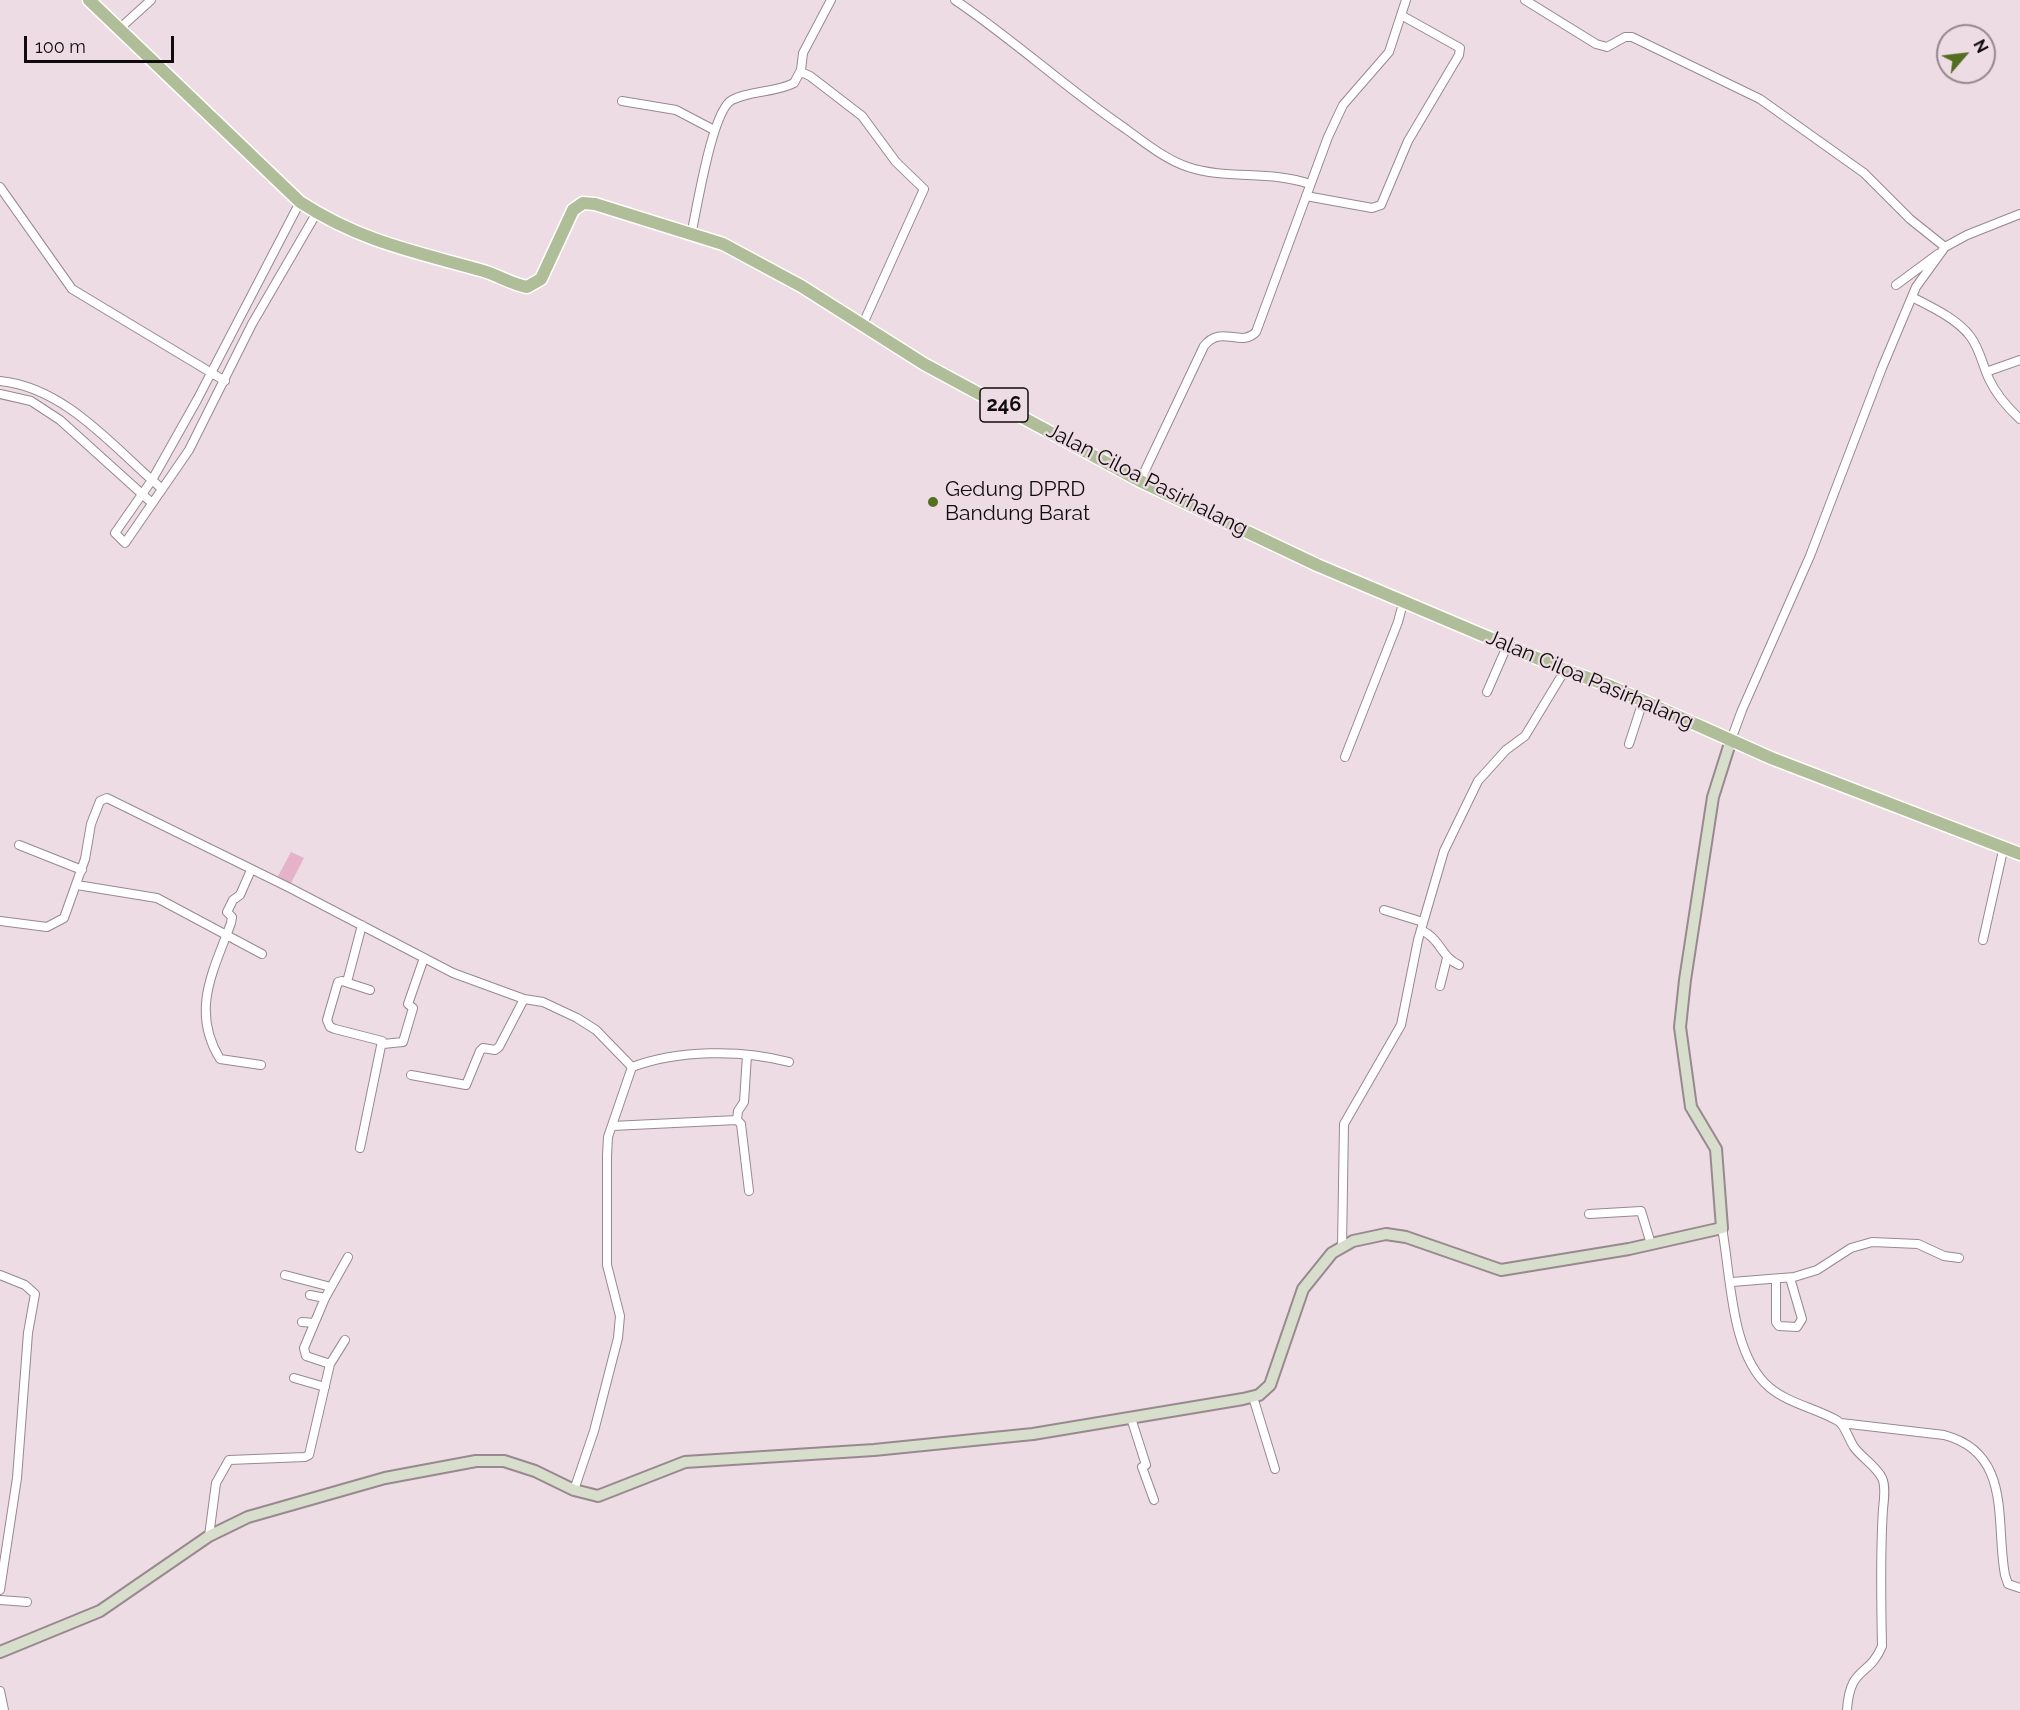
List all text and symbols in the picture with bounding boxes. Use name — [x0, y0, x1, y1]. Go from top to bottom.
scale bar — [27, 24, 177, 62]
north arrow — [1936, 24, 1996, 84]
text: 100 m — [35, 36, 86, 57]
text: N — [1969, 36, 1992, 56]
road number: 246 — [980, 388, 1028, 422]
street label: Jalan Ciloa Pasirhalang — [1042, 418, 1252, 542]
place label: Gedung DPRD Bandung Barat — [945, 477, 1090, 527]
marker: Gedung DPRD Bandung Barat — [926, 495, 940, 509]
street label: Jalan Ciloa Pasirhalang — [1483, 625, 1697, 735]

